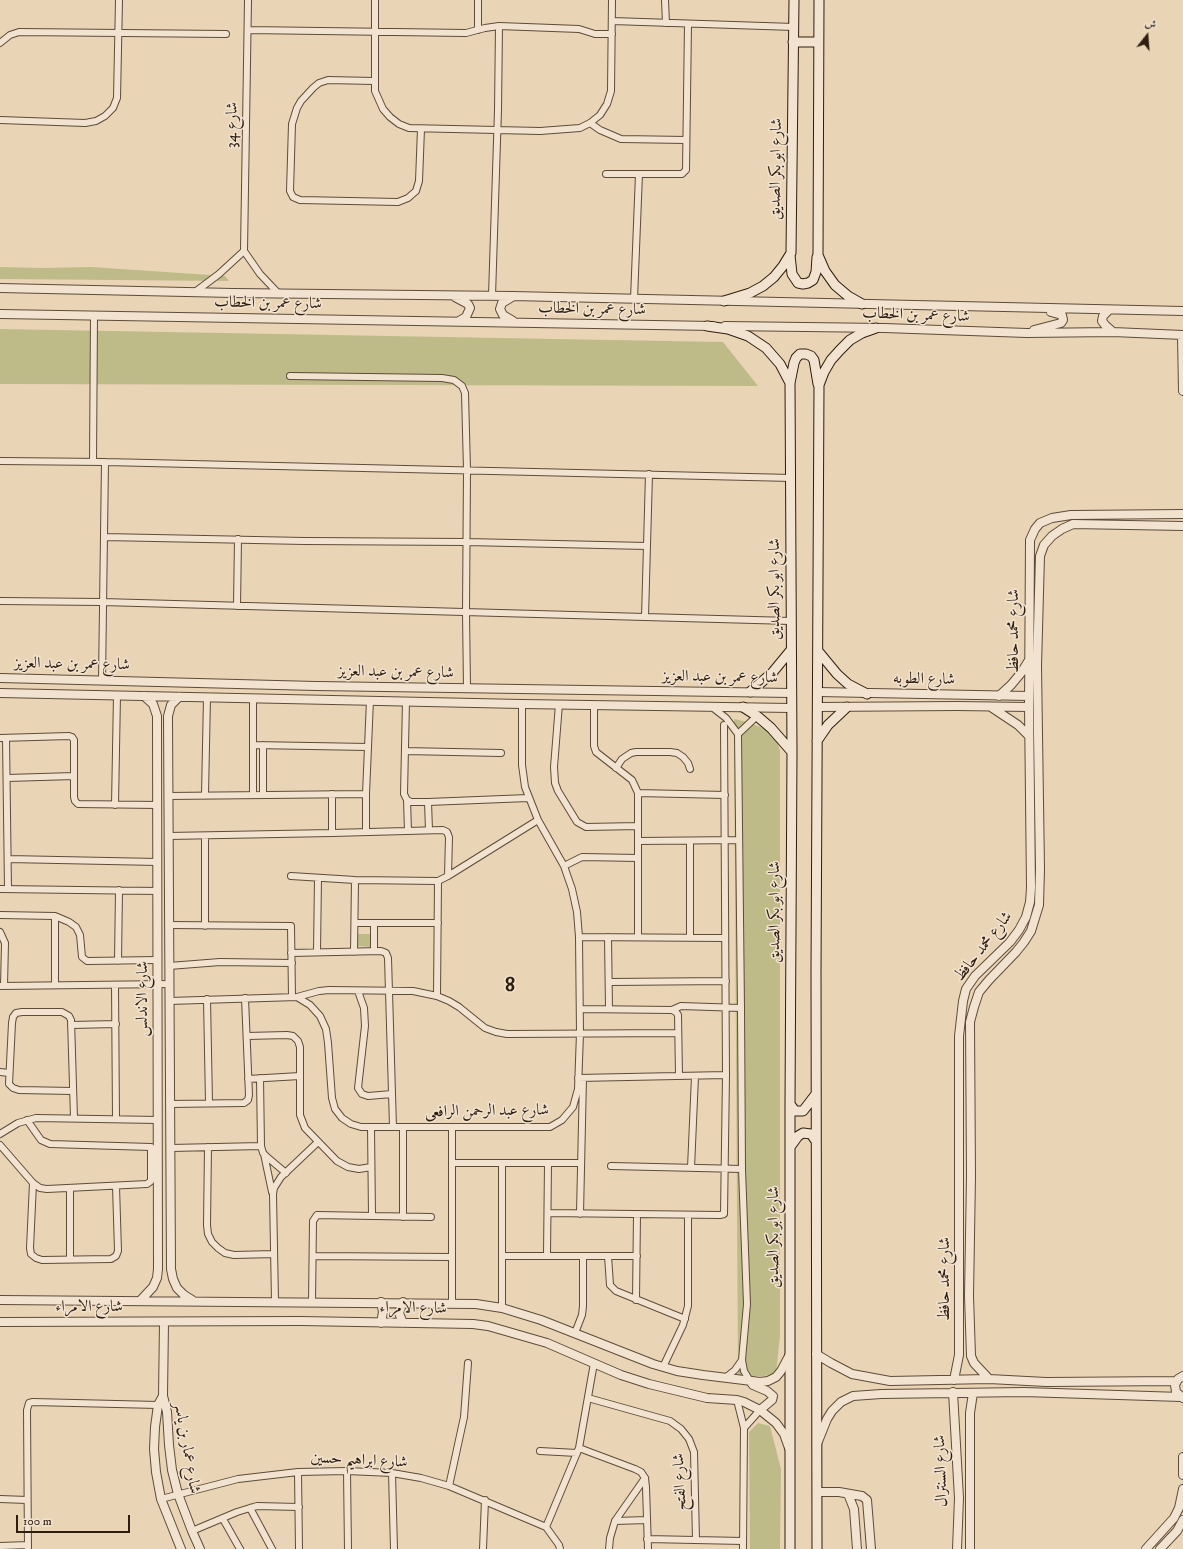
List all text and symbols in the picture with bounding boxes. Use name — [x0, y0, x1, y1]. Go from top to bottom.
north arrow — [1127, 16, 1167, 56]
text: ش — [1143, 16, 1158, 33]
street label: شارع 34 — [223, 102, 243, 148]
street label: شارع ابو بكر الصديق — [767, 118, 787, 220]
street label: شارع عمر بن الخطاب — [214, 293, 322, 315]
street label: شارع عمر بن الخطاب — [538, 299, 646, 321]
street label: شارع عمر بن الخطاب — [862, 305, 970, 327]
street label: شارع ابو بكر الصديق — [766, 538, 786, 640]
street label: شارع محمد حافظ — [1005, 589, 1025, 673]
street label: شارع عمر بن عبد العزيز — [14, 654, 130, 676]
street label: شارع عمر بن عبد العزيز — [338, 662, 454, 684]
street label: شارع عمر بن عبد العزيز — [662, 667, 778, 689]
street label: شارع الطوبه — [893, 670, 955, 690]
street label: شارع ابو بكر الصديق — [766, 861, 786, 963]
street label: شارع محمد حافظ — [951, 908, 1017, 986]
street label: شارع الاندلس — [134, 961, 154, 1037]
district label: 8 — [505, 975, 515, 999]
street label: شارع عبد الرحمن الرافعى — [425, 1101, 549, 1123]
street label: شارع ابو بكر الصديق — [765, 1186, 785, 1288]
street label: شارع محمد حافظ — [936, 1237, 956, 1321]
street label: شارع الامراء — [55, 1298, 123, 1318]
street label: شارع الامراء — [379, 1299, 447, 1319]
street label: شارع عمار بن ياسر — [169, 1401, 203, 1495]
street label: شارع السنترال — [931, 1435, 953, 1507]
street label: شارع ابراهيم حسين — [310, 1449, 408, 1473]
street label: شارع الفتح — [670, 1453, 692, 1511]
scale bar — [18, 1507, 132, 1533]
text: 100 m — [23, 1514, 52, 1529]

